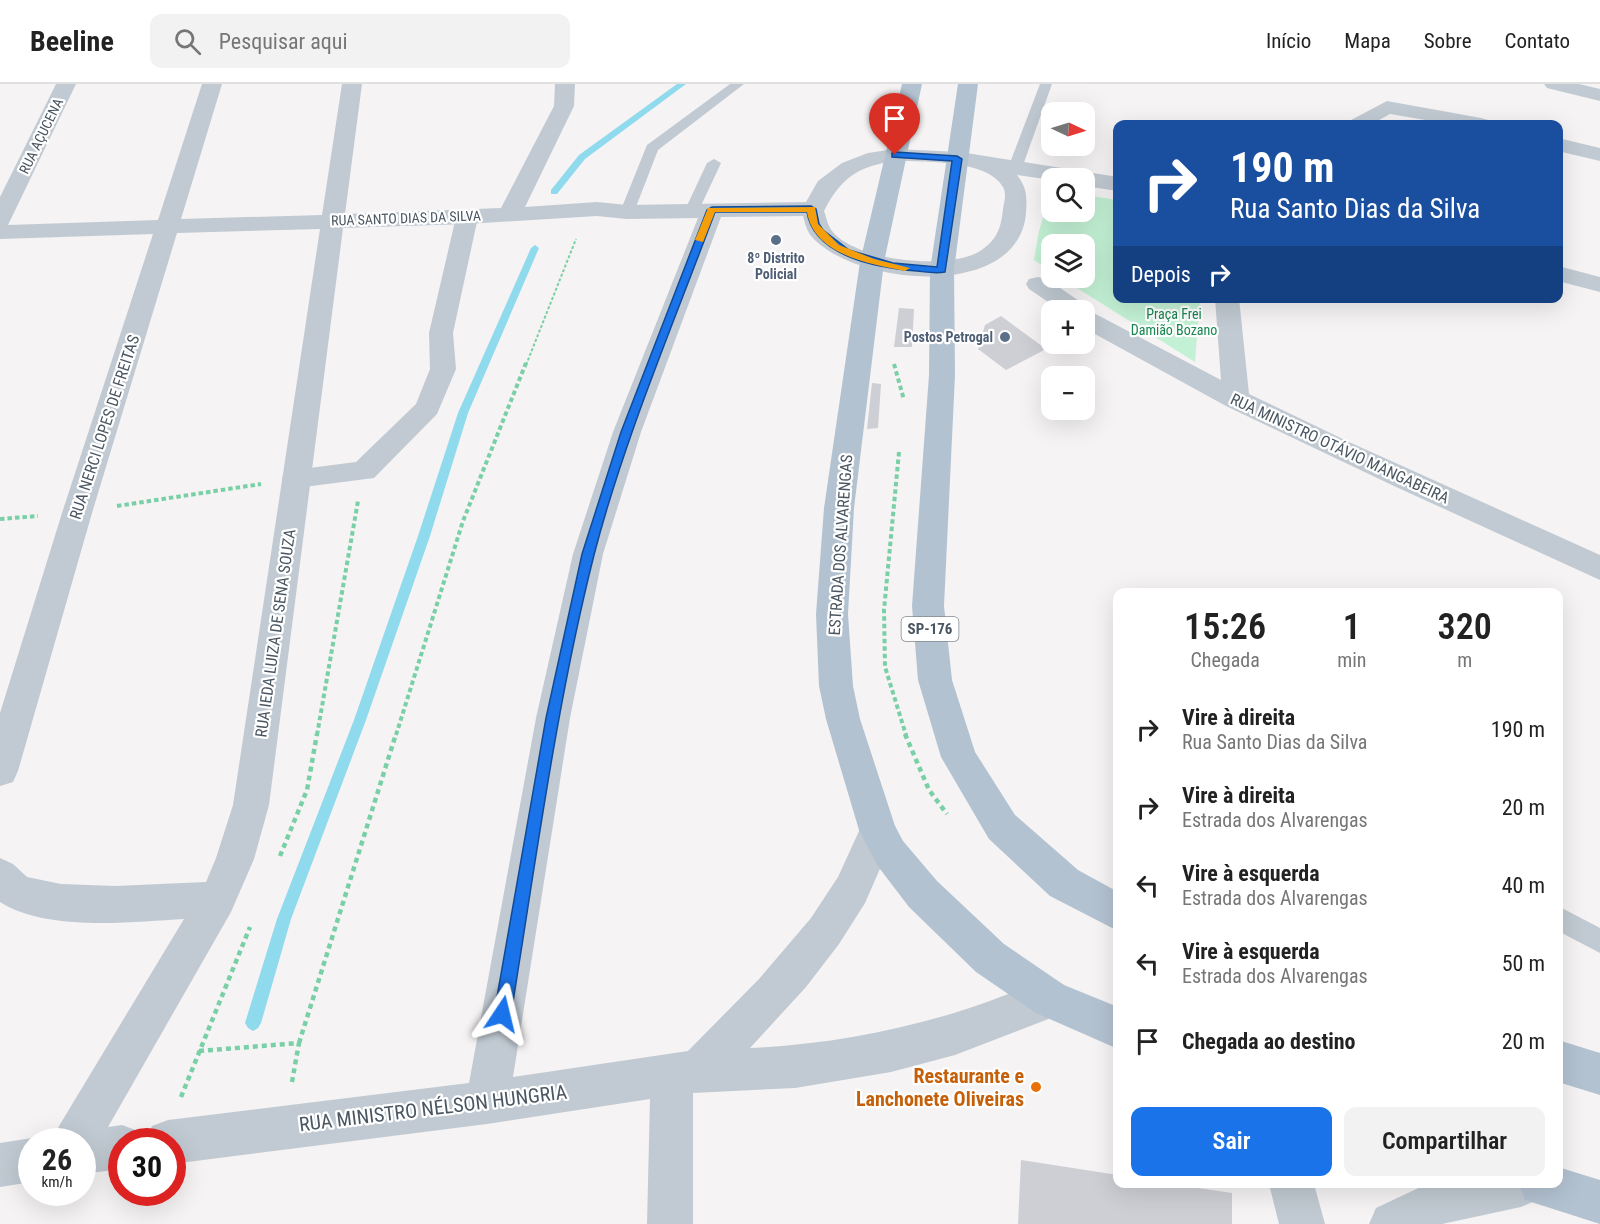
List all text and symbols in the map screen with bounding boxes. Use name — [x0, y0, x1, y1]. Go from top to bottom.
search box — [150, 14, 570, 68]
text: Beeline — [30, 25, 114, 58]
icon: search — [171, 25, 204, 58]
text: Pesquisar aqui — [219, 29, 347, 54]
text: Início — [1266, 29, 1311, 53]
text: Mapa — [1344, 29, 1391, 53]
text: Sobre — [1424, 29, 1472, 53]
text: Contato — [1505, 29, 1570, 53]
pin — [869, 93, 920, 155]
street label: RUA AÇUCENA — [16, 96, 66, 176]
icon: arrive — [878, 102, 911, 135]
north arrow — [1041, 102, 1095, 156]
map controls — [1041, 102, 1095, 420]
text: 190 m — [1230, 143, 1335, 192]
icon: right — [1131, 144, 1209, 222]
button: search — [1041, 168, 1095, 222]
text: Rua Santo Dias da Silva — [1230, 193, 1480, 225]
street label: RUA SANTO DIAS DA SILVA — [331, 207, 481, 229]
marker: 8º Distrito Policial — [769, 233, 783, 247]
button: layers — [1041, 234, 1095, 288]
place label: 8º Distrito Policial — [747, 250, 805, 282]
icon: right — [1203, 258, 1236, 291]
text: Depois — [1131, 262, 1191, 287]
button: + — [1041, 300, 1095, 354]
park label: Praça Frei Damião Bozano — [1131, 306, 1217, 338]
place label: Postos Petrogal — [904, 329, 993, 345]
marker: Postos Petrogal — [998, 330, 1012, 344]
street label: RUA NERCI LOPES DE FREITAS — [66, 333, 143, 522]
button: − — [1041, 366, 1095, 420]
street label: RUA MINISTRO OTÁVIO MANGABEIRA — [1227, 389, 1452, 508]
street label: ESTRADA DOS ALVARENGAS — [825, 454, 856, 636]
street label: RUA IEDA LUIZA DE SENA SOUZA — [251, 528, 300, 738]
text: 15:26 — [1184, 606, 1266, 648]
text: 1 — [1343, 606, 1361, 648]
text: 320 — [1438, 606, 1492, 648]
road number: SP-176 — [902, 617, 958, 641]
text: Chegada — [1190, 648, 1260, 672]
text: min — [1337, 648, 1366, 672]
text: m — [1457, 648, 1472, 672]
text: Vire à direita — [1182, 705, 1295, 730]
icon: right — [1131, 713, 1164, 746]
text: 190 m — [1491, 717, 1545, 742]
text: Rua Santo Dias da Silva — [1182, 730, 1367, 754]
text: Vire à direita — [1182, 783, 1295, 808]
icon: right — [1131, 791, 1164, 824]
text: 20 m — [1502, 795, 1545, 820]
text: Estrada dos Alvarengas — [1182, 808, 1368, 832]
text: Vire à esquerda — [1182, 861, 1320, 886]
icon: left — [1131, 869, 1164, 902]
text: 40 m — [1502, 873, 1545, 898]
text: Estrada dos Alvarengas — [1182, 886, 1368, 910]
text: Vire à esquerda — [1182, 939, 1320, 964]
icon: left — [1131, 947, 1164, 980]
text: 50 m — [1502, 951, 1545, 976]
text: Estrada dos Alvarengas — [1182, 964, 1368, 988]
position arrow — [470, 982, 534, 1046]
icon: arrive — [1131, 1025, 1164, 1058]
text: Chegada ao destino — [1182, 1029, 1356, 1054]
text: 20 m — [1502, 1029, 1545, 1054]
place label: Restaurante e Lanchonete Oliveiras — [856, 1064, 1024, 1111]
street label: RUA MINISTRO NÉLSON HUNGRIA — [298, 1080, 569, 1136]
marker: Restaurante e Lanchonete Oliveiras — [1029, 1080, 1043, 1094]
button: Sair — [1131, 1107, 1332, 1176]
button: Compartilhar — [1344, 1107, 1545, 1176]
speed limit sign: 30 — [108, 1128, 186, 1206]
text: 26 — [42, 1142, 72, 1177]
text: km/h — [42, 1173, 72, 1191]

